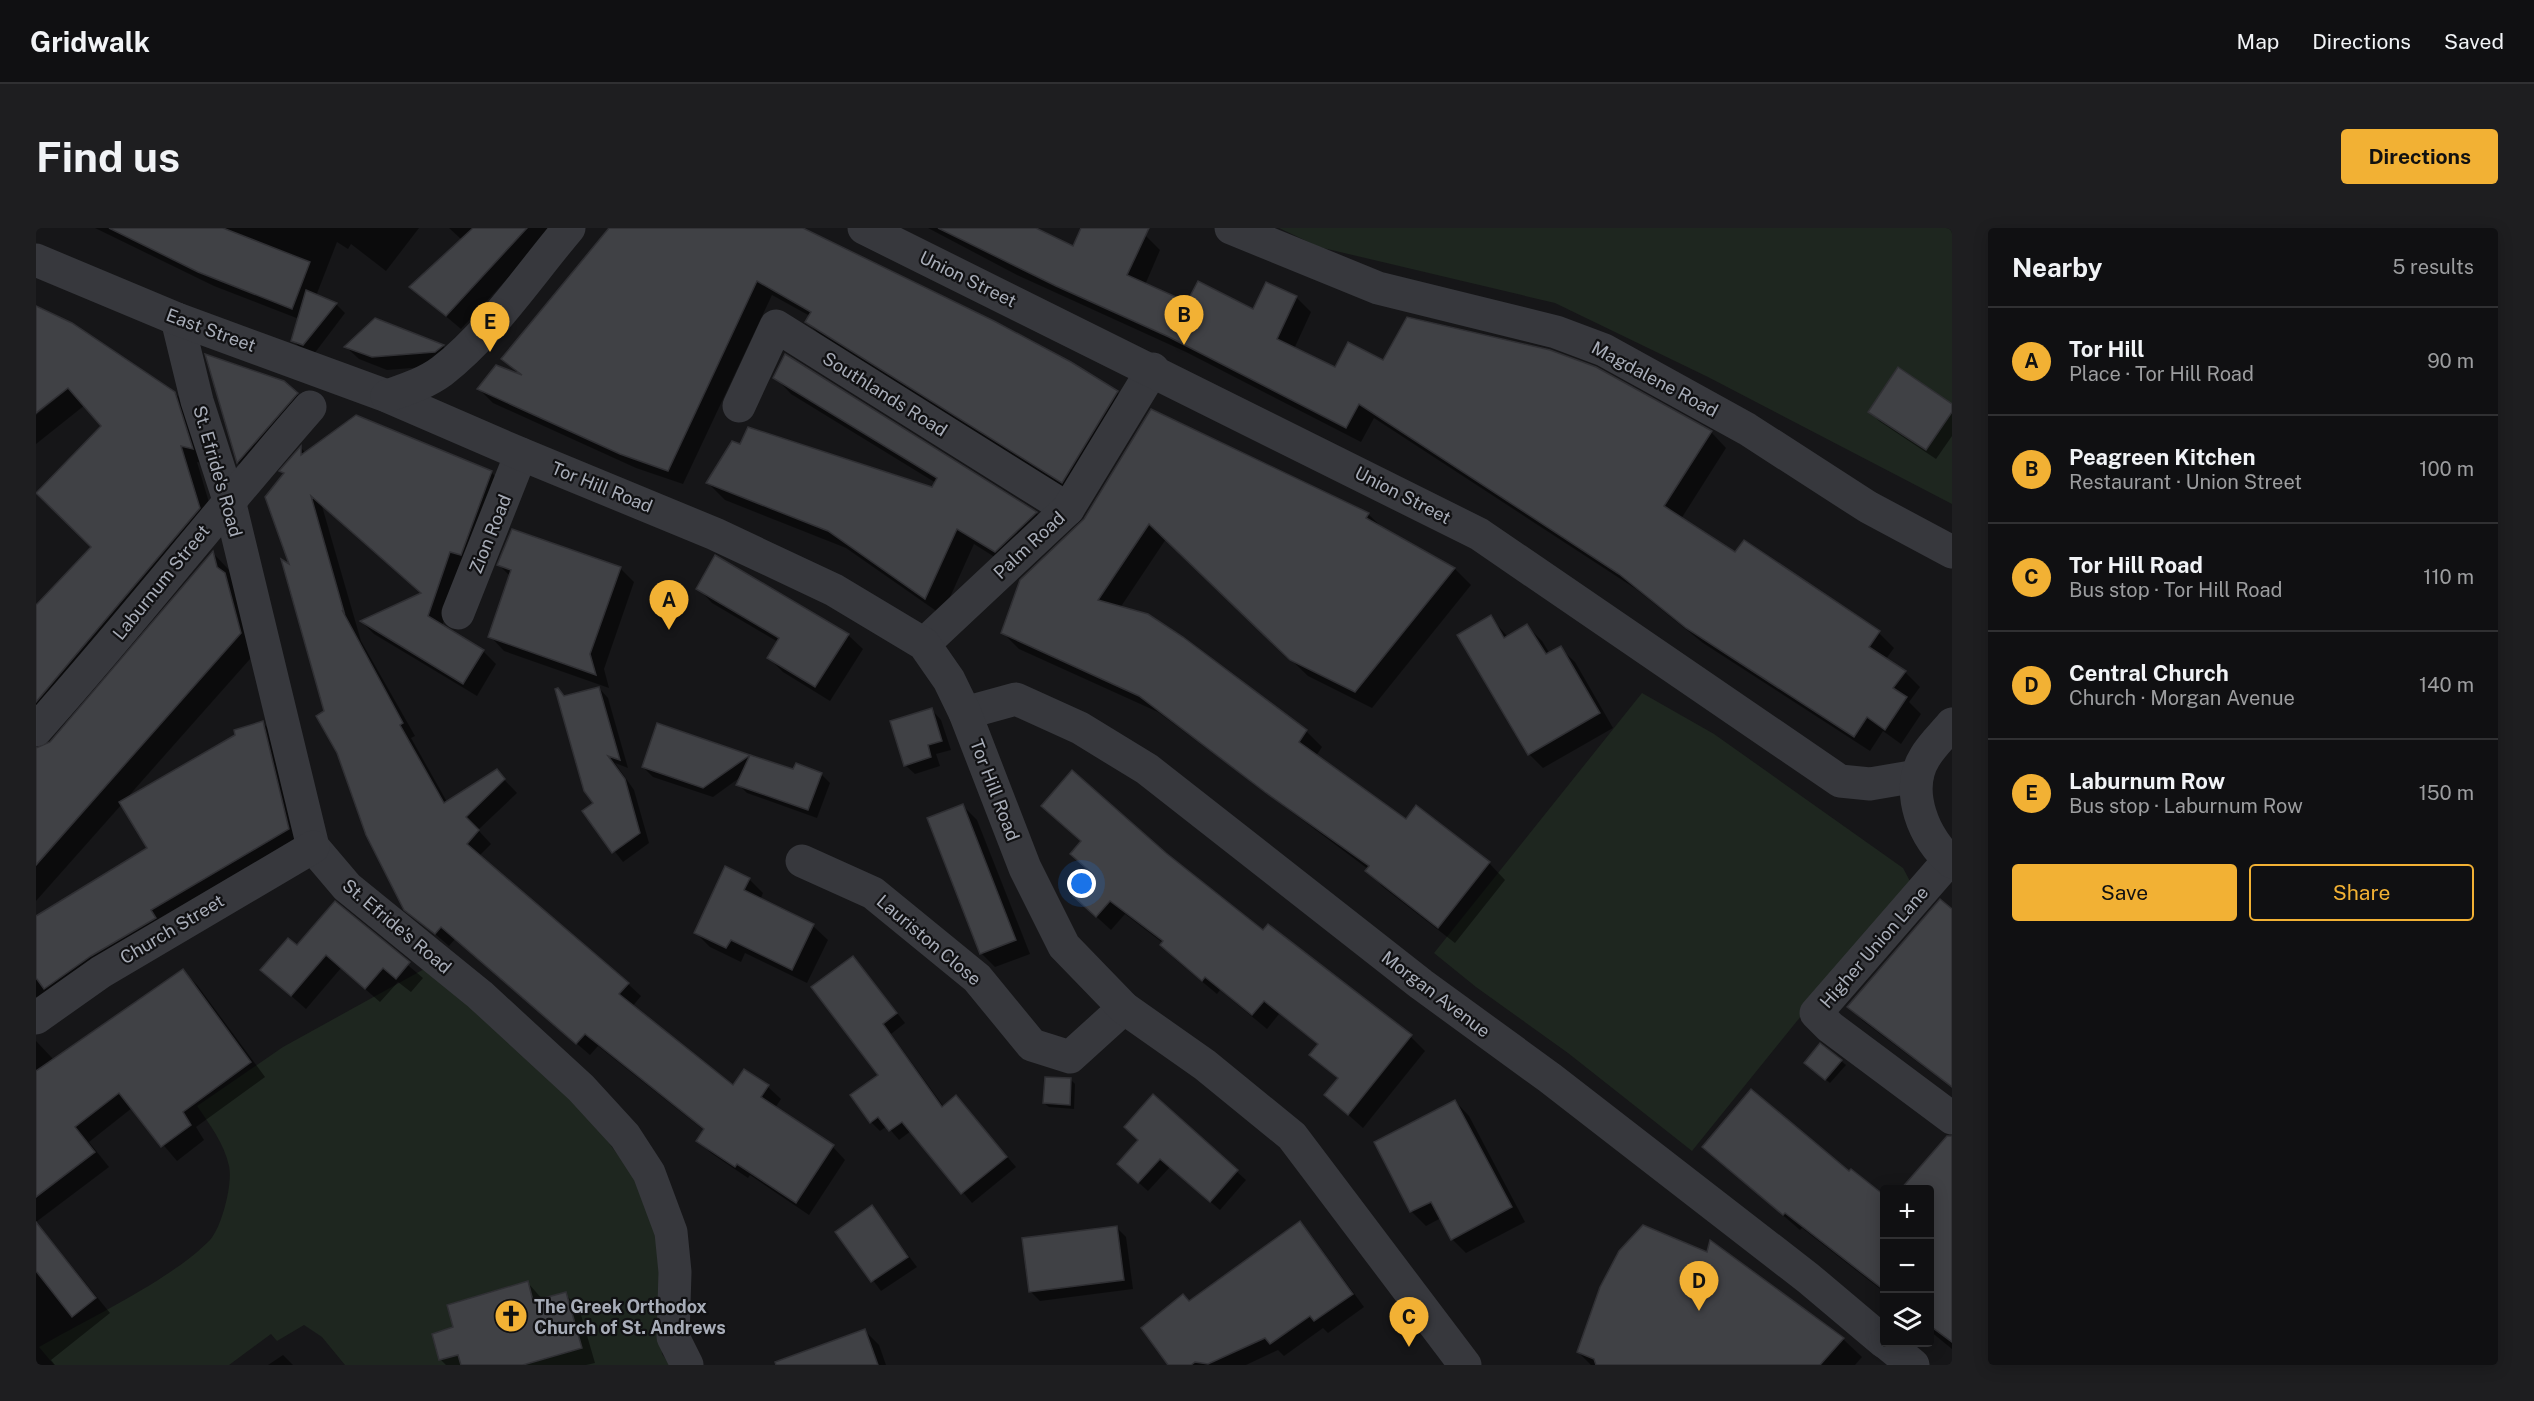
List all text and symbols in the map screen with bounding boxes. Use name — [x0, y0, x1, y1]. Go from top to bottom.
text: Gridwalk — [30, 25, 150, 58]
text: Map — [2237, 29, 2279, 54]
text: Directions — [2312, 29, 2411, 54]
text: Saved — [2444, 29, 2504, 54]
button: Directions — [2341, 129, 2498, 184]
text: Find us — [36, 132, 180, 181]
street label: Union Street — [916, 247, 1020, 311]
text: Nearby — [2012, 252, 2102, 283]
text: 5 results — [2392, 255, 2474, 279]
pin: B — [1164, 296, 1204, 345]
pin: E — [470, 302, 510, 352]
street label: East Street — [163, 304, 259, 356]
text: Tor Hill — [2069, 336, 2145, 362]
street label: Magdalene Road — [1588, 337, 1722, 421]
street label: Southlands Road — [819, 347, 951, 441]
text: A — [2024, 349, 2039, 373]
text: 90 m — [2427, 349, 2474, 373]
text: Place · Tor Hill Road — [2069, 362, 2254, 386]
street label: St. Efride's Road — [189, 403, 247, 539]
text: Peagreen Kitchen — [2069, 444, 2255, 470]
street label: Tor Hill Road — [548, 457, 656, 517]
text: B — [2025, 457, 2038, 481]
text: 100 m — [2419, 457, 2474, 481]
street label: Union Street — [1351, 462, 1455, 528]
text: Restaurant · Union Street — [2069, 470, 2302, 494]
street label: Zion Road — [465, 491, 515, 577]
street label: Palm Road — [989, 507, 1069, 583]
street label: Laburnum Street — [108, 520, 214, 644]
text: Tor Hill Road — [2069, 552, 2203, 578]
text: C — [2024, 565, 2039, 589]
text: 110 m — [2423, 565, 2474, 589]
text: Bus stop · Tor Hill Road — [2069, 578, 2283, 602]
pin: A — [650, 580, 688, 630]
text: Central Church — [2069, 660, 2229, 686]
text: D — [2024, 673, 2039, 697]
text: 140 m — [2419, 673, 2474, 697]
text: Church · Morgan Avenue — [2069, 686, 2295, 710]
street label: Tor Hill Road — [966, 736, 1024, 844]
text: Laburnum Row — [2069, 768, 2225, 794]
text: E — [2025, 781, 2038, 805]
text: 150 m — [2419, 781, 2474, 805]
text: Bus stop · Laburnum Row — [2069, 794, 2303, 818]
button: Save — [2012, 864, 2237, 921]
button: Share — [2249, 864, 2474, 921]
your location — [1067, 869, 1096, 898]
street label: St. Efride's Road — [338, 874, 456, 978]
street label: Higher Union Lane — [1815, 882, 1933, 1012]
street label: Church Street — [116, 890, 228, 968]
street label: Lauriston Close — [873, 890, 985, 990]
street label: Morgan Avenue — [1378, 946, 1494, 1042]
map controls — [1880, 1185, 1934, 1347]
button: + — [1880, 1185, 1934, 1239]
button: − — [1880, 1239, 1934, 1293]
pin: D — [1680, 1262, 1718, 1311]
button: layers — [1880, 1293, 1934, 1347]
place label: The Greek Orthodox Church of St. Andrews — [534, 1296, 726, 1338]
church icon: The Greek Orthodox Church of St. Andrews — [493, 1298, 529, 1334]
pin: C — [1390, 1298, 1428, 1347]

